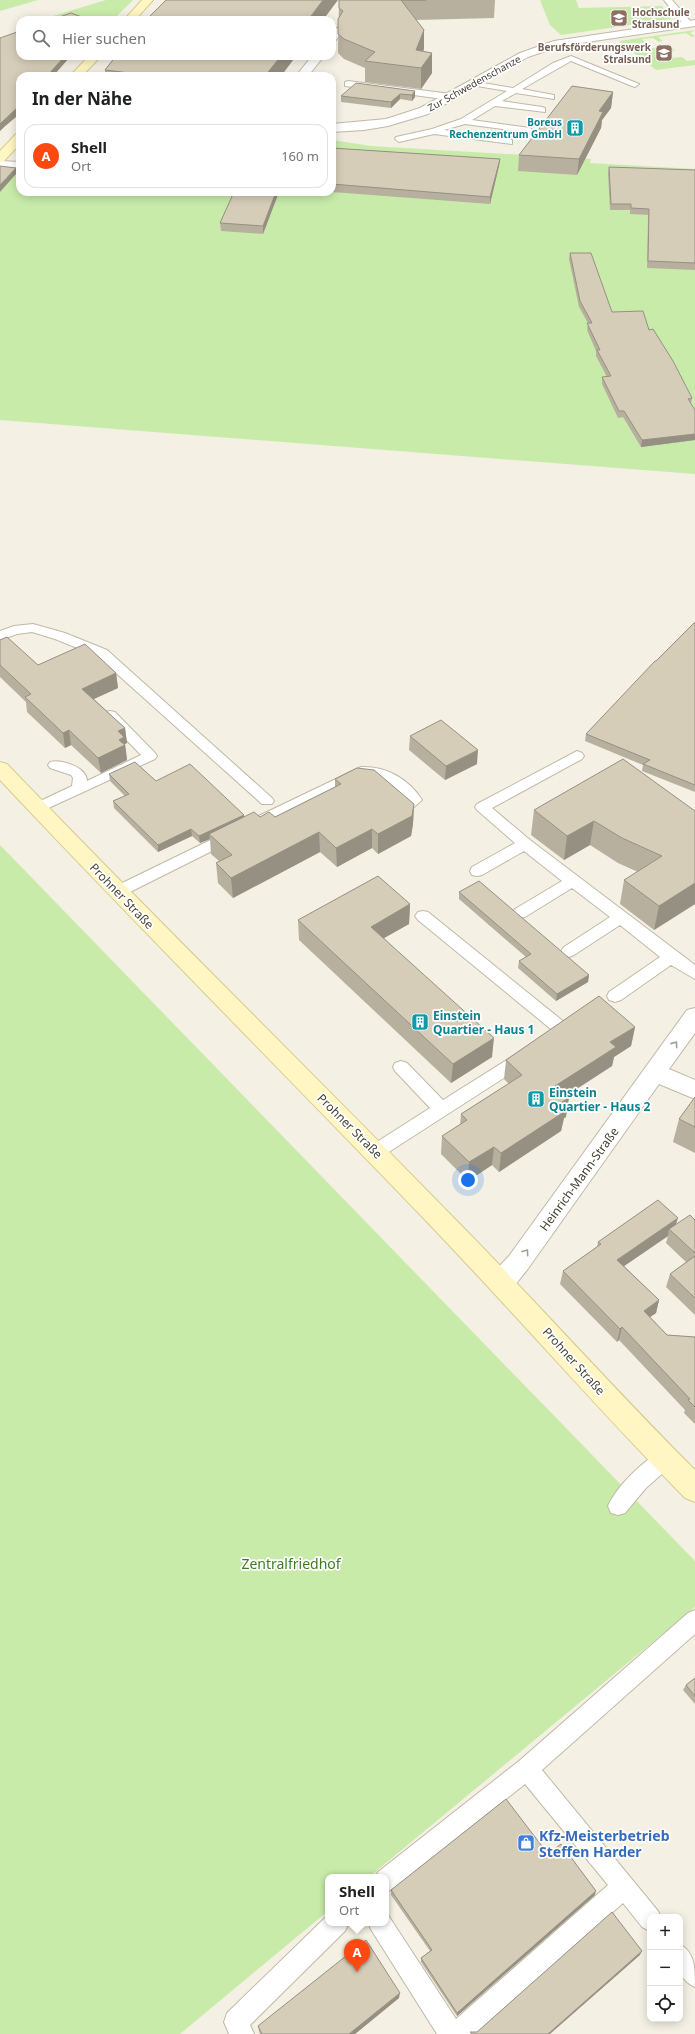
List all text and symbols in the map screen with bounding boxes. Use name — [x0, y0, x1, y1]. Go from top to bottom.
place label: Hochschule Stralsund — [632, 5, 690, 31]
school or university icon: Hochschule Stralsund — [609, 8, 629, 28]
search box — [16, 16, 336, 60]
icon: search — [30, 27, 52, 49]
text: Hier suchen — [62, 28, 146, 48]
place label: Berufsförderungswerk Stralsund — [538, 40, 652, 66]
school or university icon: Berufsförderungswerk Stralsund — [654, 43, 674, 63]
street label: Zur Schwedenschanze — [425, 51, 523, 114]
text: In der Nähe — [32, 87, 132, 110]
place label: Boreus Rechenzentrum GmbH — [449, 115, 562, 141]
building icon: Boreus Rechenzentrum GmbH — [565, 118, 585, 138]
text: Shell — [71, 137, 107, 157]
text: A — [42, 147, 51, 165]
text: 160 m — [281, 147, 319, 165]
text: Ort — [71, 157, 91, 175]
street label: Prohner Straße — [86, 859, 158, 933]
place label: Einstein Quartier - Haus 1 — [433, 1007, 534, 1038]
building icon: Einstein Quartier - Haus 1 — [410, 1012, 430, 1032]
one-way arrow — [670, 1041, 678, 1048]
place label: Einstein Quartier - Haus 2 — [549, 1084, 651, 1115]
building icon: Einstein Quartier - Haus 2 — [526, 1089, 546, 1109]
street label: Prohner Straße — [314, 1090, 386, 1162]
street label: Heinrich-Mann-Straße — [536, 1124, 623, 1234]
your location — [458, 1170, 478, 1190]
one-way arrow — [521, 1249, 529, 1256]
street label: Prohner Straße — [539, 1323, 609, 1399]
park label: Zentralfriedhof — [241, 1554, 342, 1573]
place label: Kfz-Meisterbetrieb Steffen Harder — [539, 1826, 670, 1861]
shop icon: Kfz-Meisterbetrieb Steffen Harder — [516, 1833, 536, 1853]
popup — [325, 1874, 389, 1926]
text: Shell — [339, 1881, 375, 1901]
text: Ort — [339, 1901, 359, 1919]
map controls — [647, 1914, 683, 2022]
button: + — [647, 1914, 683, 1950]
pin: A — [344, 1939, 370, 1972]
button: − — [647, 1950, 683, 1986]
button: locate — [647, 1986, 683, 2022]

